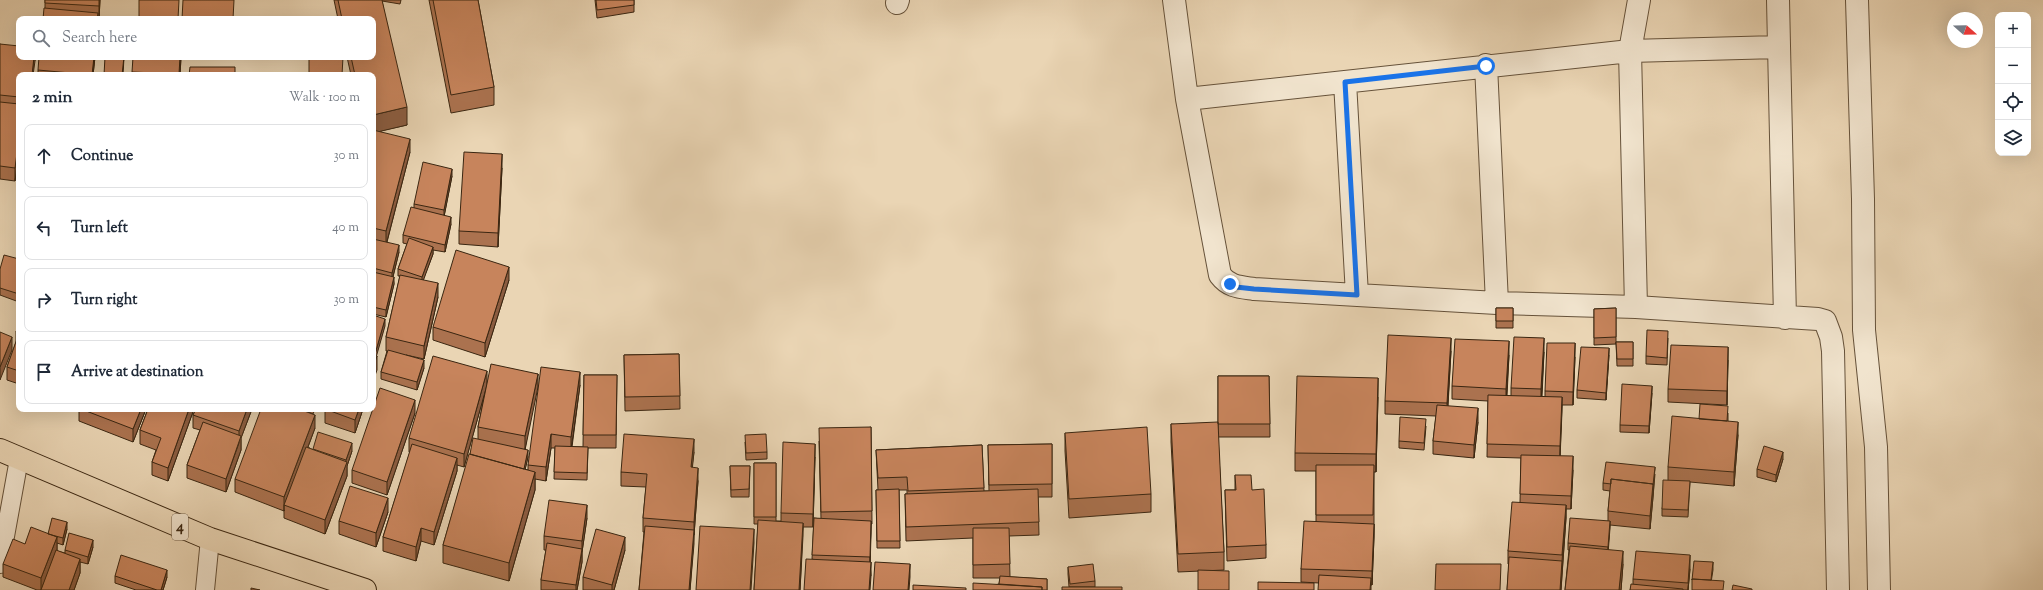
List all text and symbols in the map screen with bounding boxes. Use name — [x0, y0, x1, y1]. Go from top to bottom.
north arrow — [1947, 12, 1983, 48]
map controls — [1995, 12, 2031, 156]
button: + — [1995, 12, 2031, 48]
search box — [16, 16, 376, 60]
icon: search — [30, 27, 52, 49]
text: Search here — [62, 28, 137, 49]
button: − — [1995, 48, 2031, 84]
route start — [1477, 57, 1495, 75]
button: locate — [1995, 84, 2031, 120]
text: 2 min — [32, 86, 73, 110]
text: Walk · 100 m — [289, 89, 360, 107]
button: layers — [1995, 120, 2031, 156]
icon: ahead — [33, 145, 55, 167]
text: Continue — [71, 146, 133, 167]
text: 30 m — [333, 147, 359, 165]
icon: left — [33, 217, 55, 239]
text: Turn left — [71, 218, 128, 239]
text: 40 m — [332, 219, 359, 237]
route end — [1221, 275, 1239, 293]
icon: right — [33, 289, 55, 311]
text: Turn right — [71, 290, 137, 311]
text: 30 m — [333, 291, 359, 309]
icon: arrive — [33, 361, 55, 383]
text: Arrive at destination — [71, 362, 204, 383]
road number: 4 — [172, 514, 188, 540]

